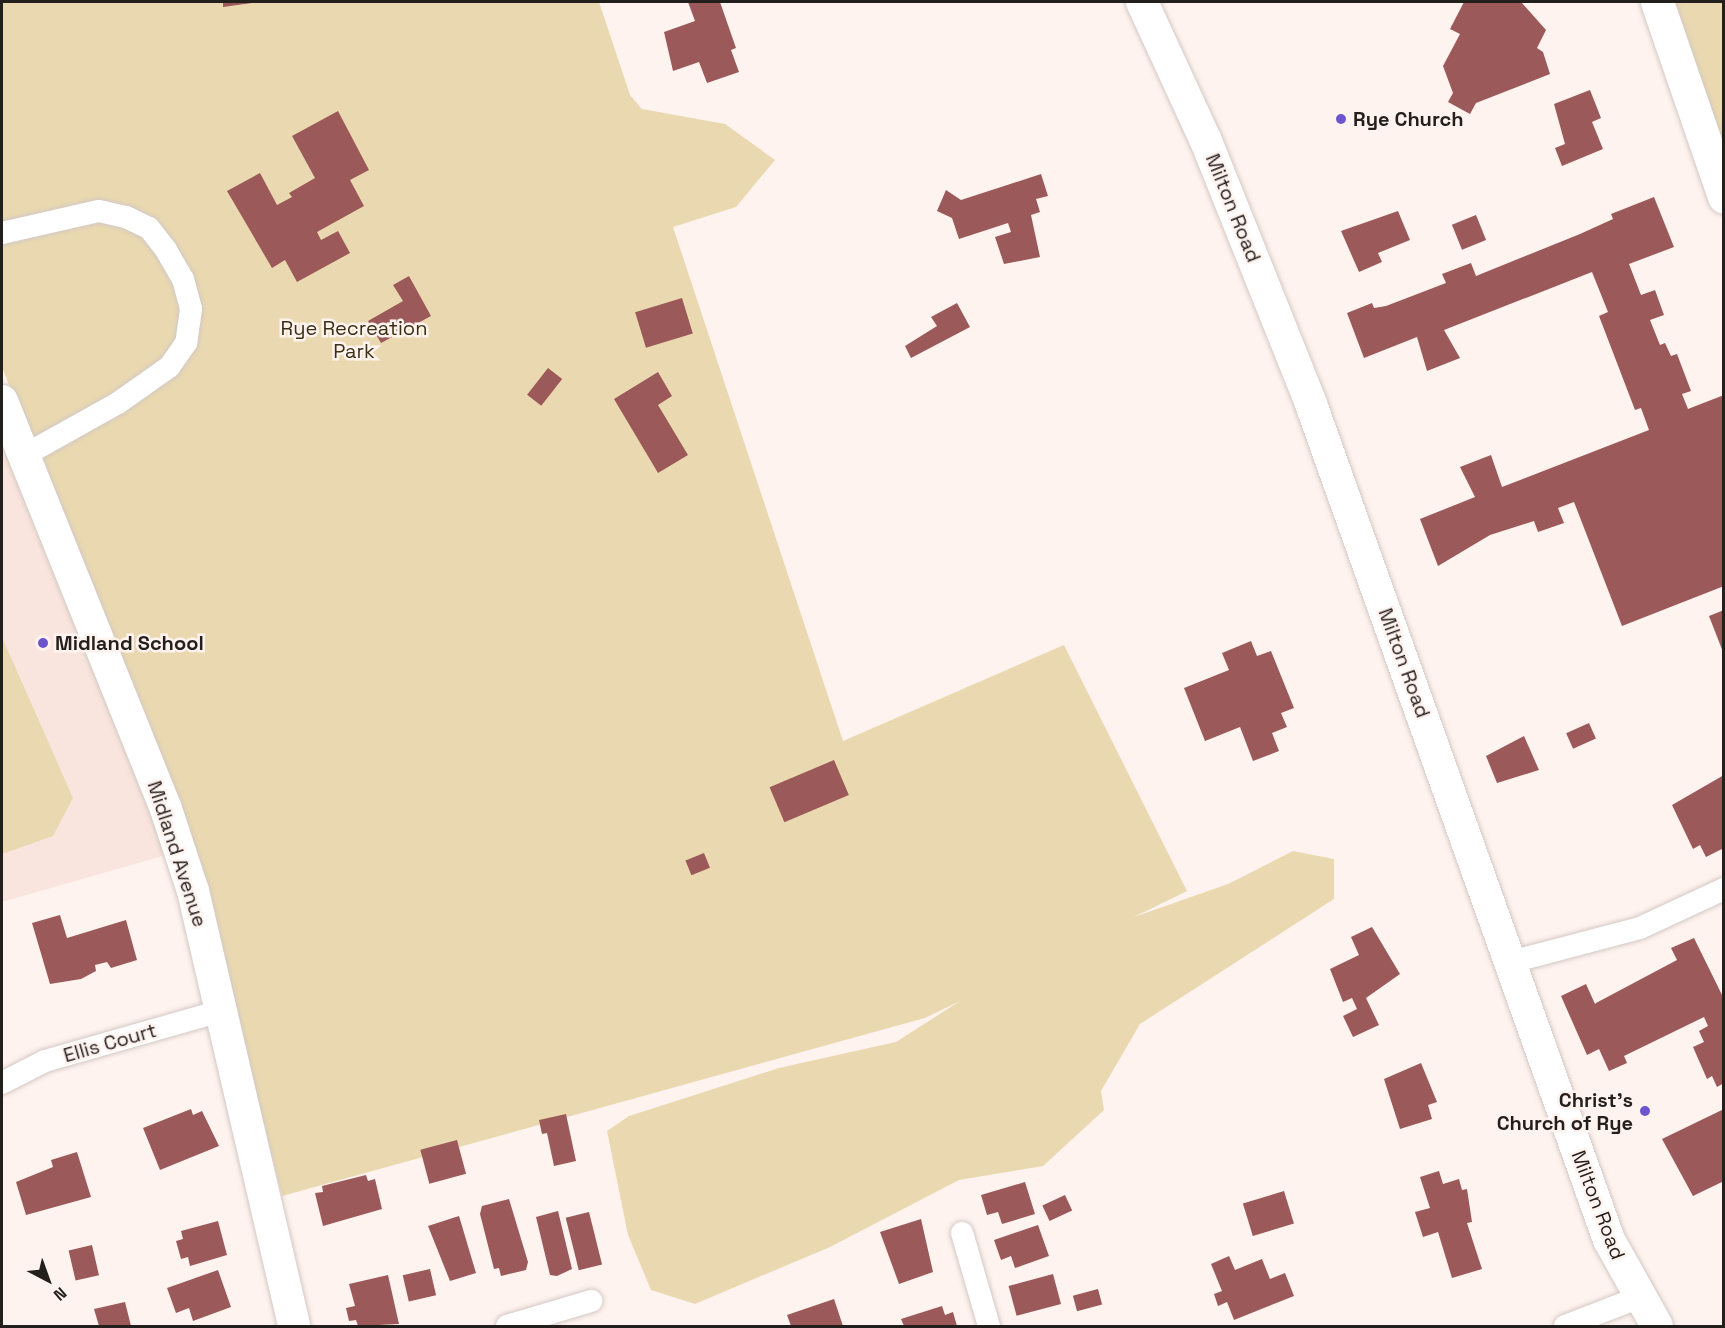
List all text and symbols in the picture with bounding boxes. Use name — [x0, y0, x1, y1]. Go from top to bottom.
place label: Rye Church — [1353, 107, 1464, 131]
marker: Rye Church — [1334, 112, 1348, 126]
street label: Milton Road — [1200, 150, 1266, 266]
park label: Rye Recreation Park — [281, 317, 427, 364]
street label: Milton Road — [1373, 605, 1435, 721]
place label: Midland School — [55, 631, 204, 655]
marker: Midland School — [36, 636, 50, 650]
street label: Midland Avenue — [142, 778, 212, 930]
street label: Ellis Court — [61, 1018, 159, 1068]
place label: Christ's Church of Rye — [1497, 1088, 1633, 1135]
marker: Christ's Church of Rye — [1638, 1104, 1652, 1118]
street label: Milton Road — [1566, 1147, 1630, 1263]
north arrow — [18, 1250, 78, 1310]
text: N — [49, 1283, 71, 1305]

